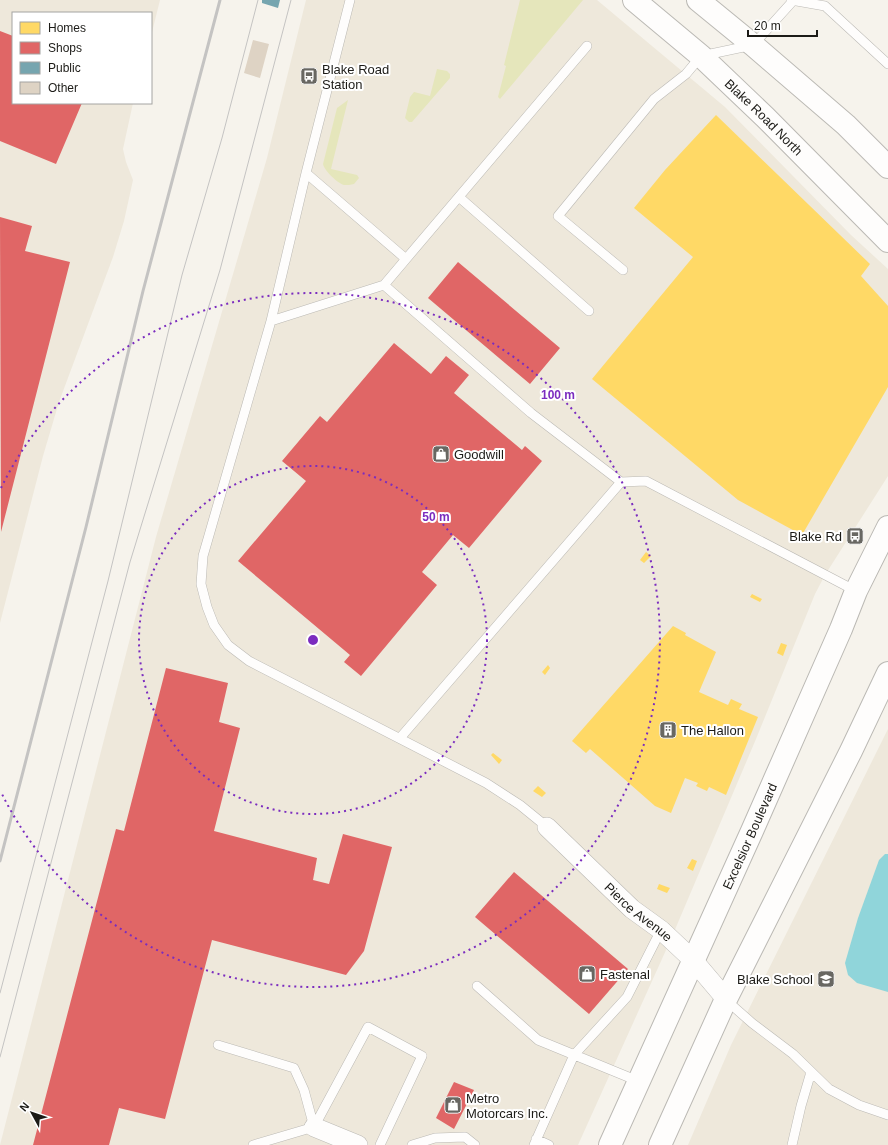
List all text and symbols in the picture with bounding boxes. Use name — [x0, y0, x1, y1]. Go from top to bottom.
legend — [12, 12, 152, 104]
scale bar — [748, 12, 817, 38]
text: 20 m — [754, 19, 781, 33]
text: Homes — [48, 21, 86, 35]
text: Shops — [48, 41, 82, 55]
text: Public — [48, 61, 81, 75]
place label: Blake Road Station — [322, 62, 389, 92]
bus stop icon: Blake Road Station — [299, 66, 319, 86]
street label: Blake Road North — [722, 76, 806, 159]
text: Other — [48, 81, 78, 95]
text: 100 m — [541, 388, 575, 402]
shop icon: Goodwill — [431, 444, 451, 464]
place label: Goodwill — [454, 447, 504, 462]
text: 50 m — [422, 510, 450, 524]
bus stop icon: Blake Rd — [845, 526, 865, 546]
place label: Blake Rd — [789, 529, 842, 544]
centre of rings — [306, 633, 320, 647]
building icon: The Hallon — [658, 720, 678, 740]
place label: The Hallon — [681, 723, 744, 738]
street label: Excelsior Boulevard — [720, 781, 780, 892]
street label: Pierce Avenue — [601, 880, 675, 945]
shop icon: Fastenal — [577, 964, 597, 984]
place label: Fastenal — [600, 967, 650, 982]
school or university icon: Blake School — [816, 969, 836, 989]
place label: Blake School — [737, 972, 813, 987]
place label: Metro Motorcars Inc. — [466, 1091, 548, 1121]
north arrow — [12, 1093, 52, 1133]
shop icon: Metro Motorcars Inc. — [443, 1095, 463, 1115]
text: N — [17, 1100, 32, 1113]

